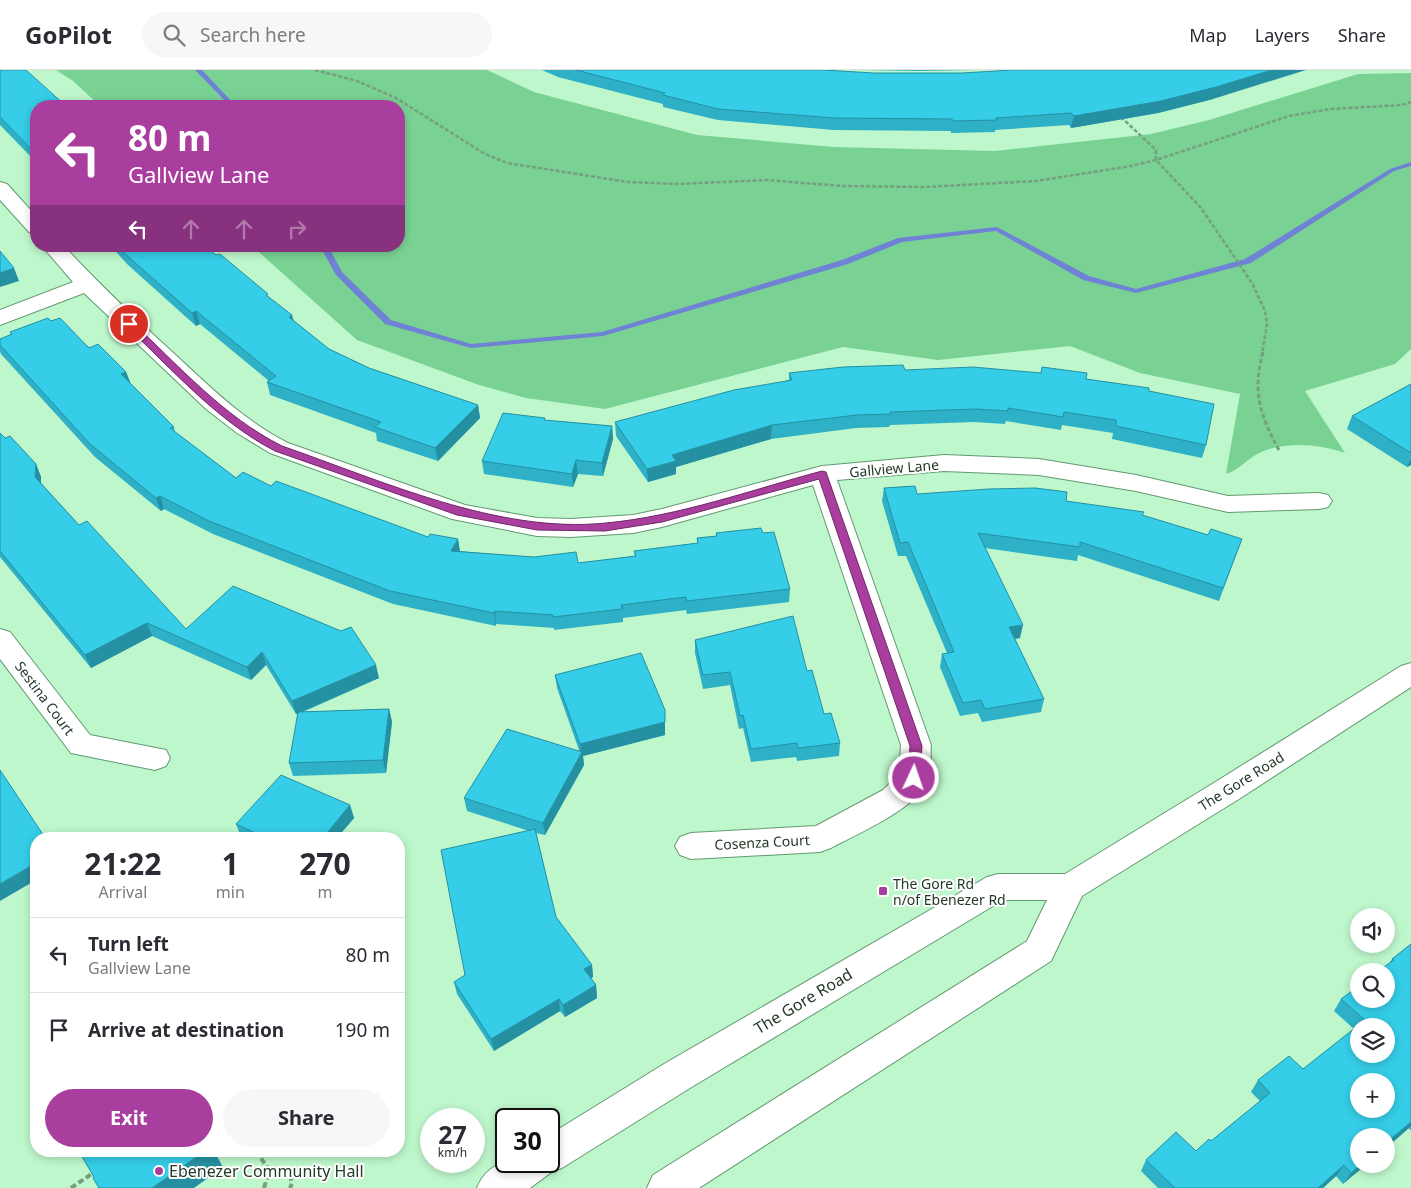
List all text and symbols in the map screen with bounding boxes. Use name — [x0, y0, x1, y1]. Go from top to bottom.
search box — [142, 12, 492, 57]
text: GoPilot — [25, 18, 112, 51]
icon: search — [160, 21, 188, 49]
text: Search here — [200, 22, 306, 48]
text: Map — [1189, 23, 1227, 47]
text: Layers — [1255, 23, 1310, 47]
text: Share — [1338, 23, 1386, 47]
text: 80 m — [128, 114, 211, 161]
icon: left — [45, 120, 110, 185]
text: Gallview Lane — [128, 159, 269, 189]
icon: left — [124, 215, 152, 243]
icon: ahead — [177, 215, 205, 243]
icon: ahead — [230, 215, 258, 243]
icon: right — [283, 215, 311, 243]
pin — [108, 303, 150, 345]
icon: arrive — [115, 310, 143, 338]
street label: Gallview Lane — [848, 455, 940, 481]
street label: Sestina Court — [11, 657, 79, 739]
street label: The Gore Road — [1195, 747, 1287, 815]
position arrow — [887, 751, 939, 803]
street label: Cosenza Court — [714, 830, 810, 854]
text: 21:22 — [84, 843, 161, 884]
text: 1 — [222, 843, 239, 884]
text: 270 — [299, 843, 351, 884]
place label: The Gore Rd n/of Ebenezer Rd — [893, 874, 1006, 909]
text: Arrival — [98, 881, 147, 903]
text: min — [216, 881, 245, 903]
text: m — [317, 881, 332, 903]
marker: The Gore Rd n/of Ebenezer Rd — [877, 885, 889, 897]
map controls — [1350, 908, 1395, 1173]
button: sound — [1350, 908, 1395, 953]
text: Turn left — [88, 931, 169, 957]
icon: left — [45, 941, 73, 969]
text: 80 m — [346, 942, 390, 968]
text: Gallview Lane — [88, 957, 191, 979]
street label: The Gore Road — [750, 963, 856, 1039]
button: search — [1350, 963, 1395, 1008]
icon: arrive — [45, 1016, 73, 1044]
text: Arrive at destination — [88, 1017, 284, 1043]
text: 190 m — [335, 1017, 390, 1043]
button: layers — [1350, 1018, 1395, 1063]
button: + — [1350, 1073, 1395, 1118]
button: Exit — [45, 1089, 213, 1147]
button: Share — [223, 1089, 390, 1147]
speed limit sign: 30 — [495, 1108, 560, 1173]
text: 27 — [438, 1117, 467, 1151]
button: − — [1350, 1128, 1395, 1173]
text: km/h — [438, 1144, 467, 1161]
place label: Ebenezer Community Hall — [169, 1160, 364, 1182]
marker: Ebenezer Community Hall — [153, 1165, 165, 1177]

